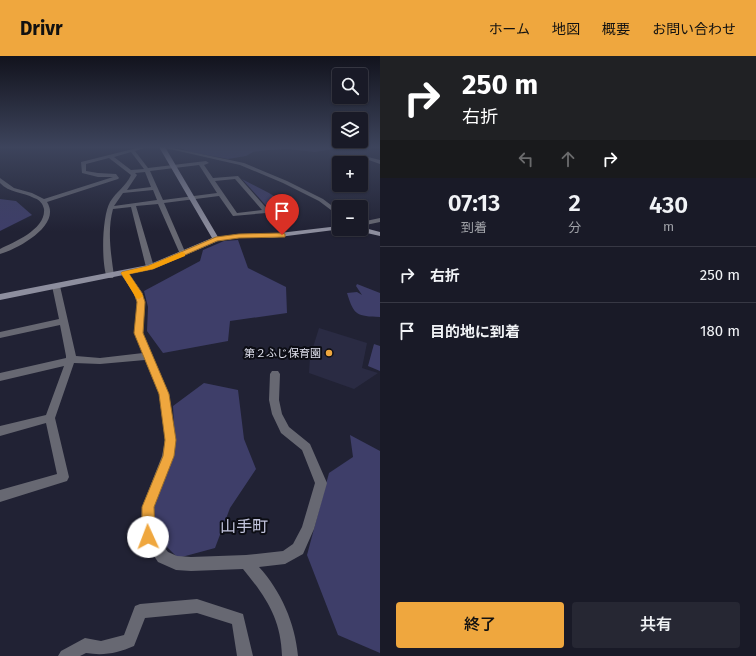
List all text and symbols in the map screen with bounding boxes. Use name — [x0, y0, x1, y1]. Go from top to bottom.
text: Drivr — [20, 17, 63, 40]
text: ホーム — [488, 21, 530, 38]
text: 地図 — [552, 21, 580, 38]
text: 概要 — [602, 21, 630, 38]
text: お問い合わせ — [652, 21, 736, 38]
map controls — [332, 68, 368, 236]
button: search — [332, 68, 368, 104]
text: 250 m — [462, 68, 538, 101]
icon: right — [396, 72, 448, 124]
text: 右折 — [462, 106, 498, 128]
button: layers — [332, 112, 368, 148]
icon: left — [515, 148, 537, 170]
icon: ahead — [557, 148, 579, 170]
icon: right — [599, 148, 621, 170]
button: + — [332, 156, 368, 192]
text: 07:13 — [448, 189, 500, 217]
text: 2 — [569, 189, 581, 217]
text: 430 — [649, 191, 688, 219]
pin — [265, 194, 299, 235]
icon: arrive — [271, 200, 293, 222]
button: − — [332, 200, 368, 236]
text: m — [663, 219, 674, 234]
text: 到着 — [461, 220, 487, 235]
text: 分 — [568, 220, 581, 235]
icon: right — [396, 264, 418, 286]
text: 250 m — [700, 266, 740, 284]
text: 右折 — [430, 267, 460, 285]
icon: arrive — [396, 320, 418, 342]
text: 180 m — [700, 322, 740, 340]
text: 目的地に到着 — [430, 323, 520, 341]
place label: 第２ふじ保育園 — [244, 347, 321, 360]
marker: 第２ふじ保育園 — [324, 348, 334, 358]
position arrow — [127, 516, 169, 558]
district label: 山手町 — [220, 517, 268, 536]
button: 終了 — [396, 602, 564, 648]
button: 共有 — [572, 602, 740, 648]

